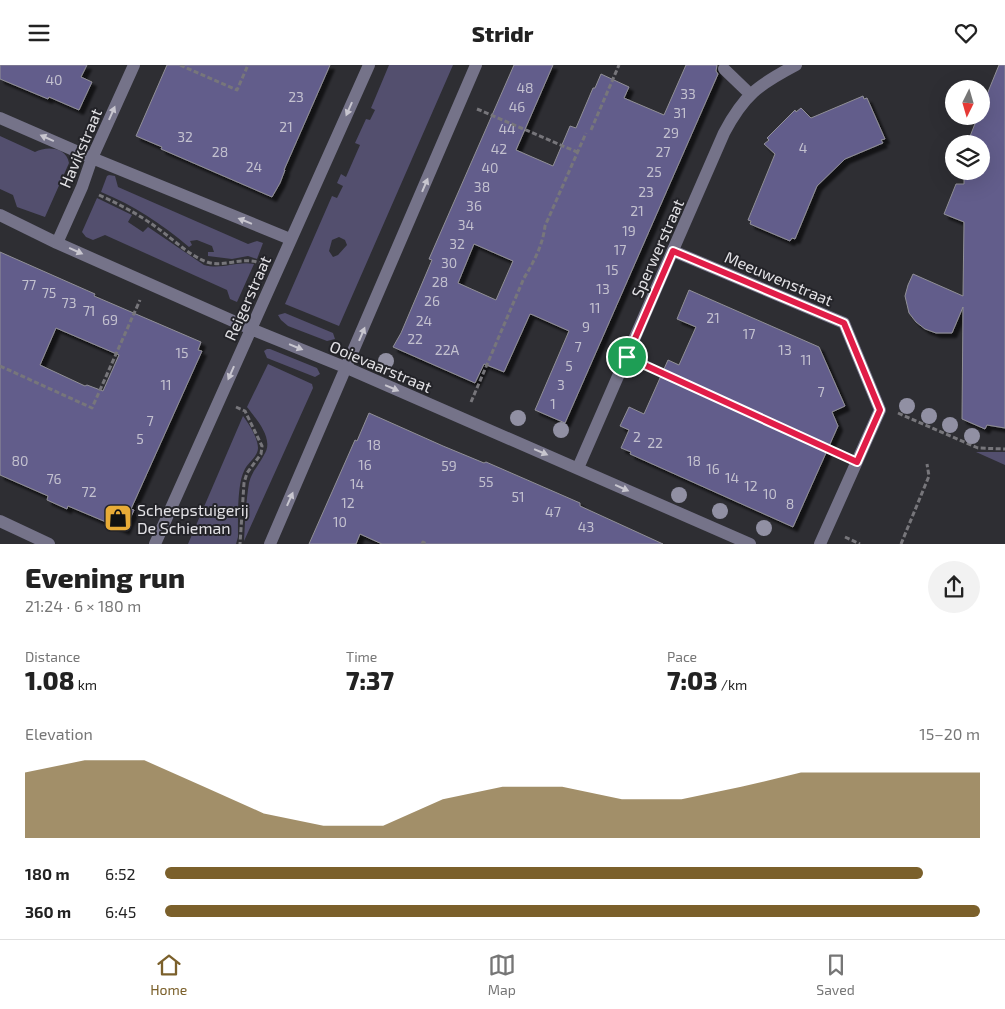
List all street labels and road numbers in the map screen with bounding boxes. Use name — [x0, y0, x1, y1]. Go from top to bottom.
street label: Havikstraat — [55, 105, 105, 191]
street label: Sperwerstraat — [627, 196, 687, 300]
street label: Meeuwenstraat — [722, 247, 836, 309]
street label: Reigerstraat — [220, 253, 274, 343]
street label: Ooievaarstraat — [327, 336, 435, 396]

